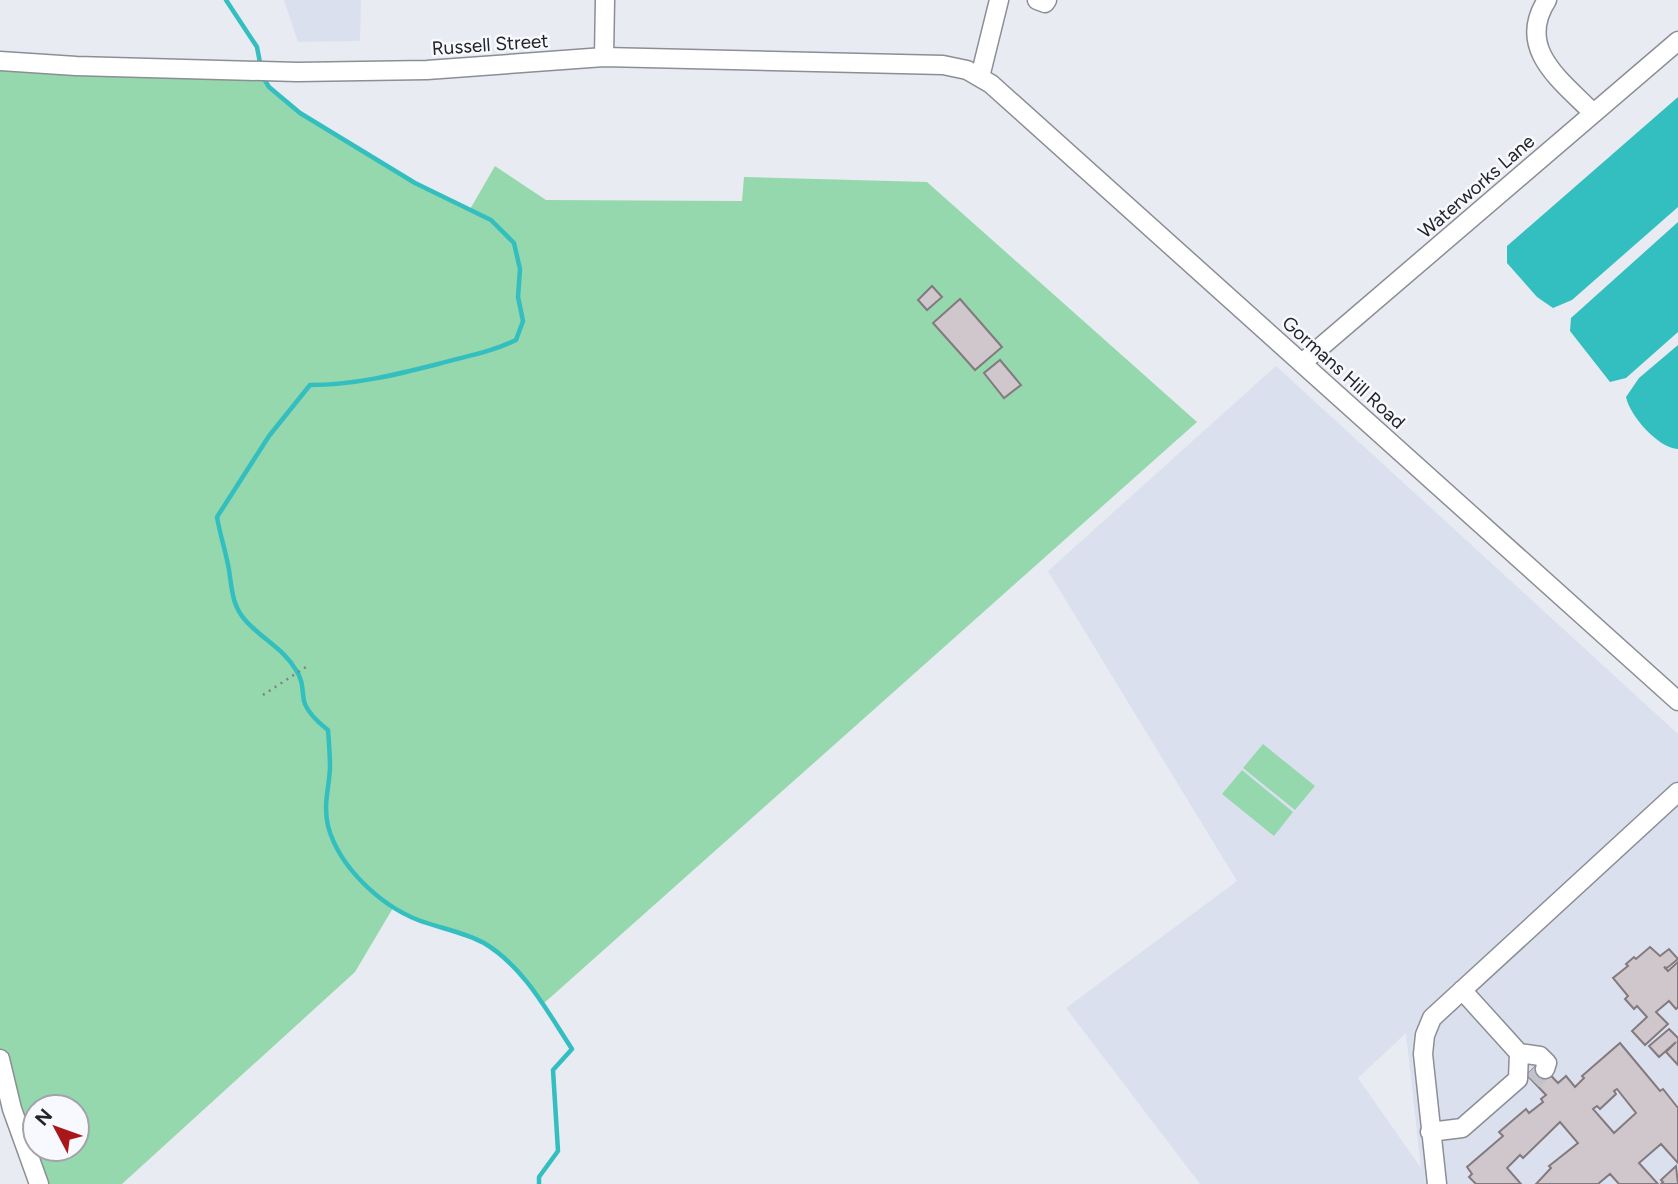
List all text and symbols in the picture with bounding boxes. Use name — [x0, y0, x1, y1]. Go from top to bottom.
street label: Russell Street — [431, 29, 549, 60]
street label: Waterworks Lane — [1413, 130, 1539, 243]
street label: Gormans Hill Road — [1278, 311, 1410, 434]
north arrow — [21, 1093, 91, 1163]
text: N — [30, 1104, 57, 1130]

